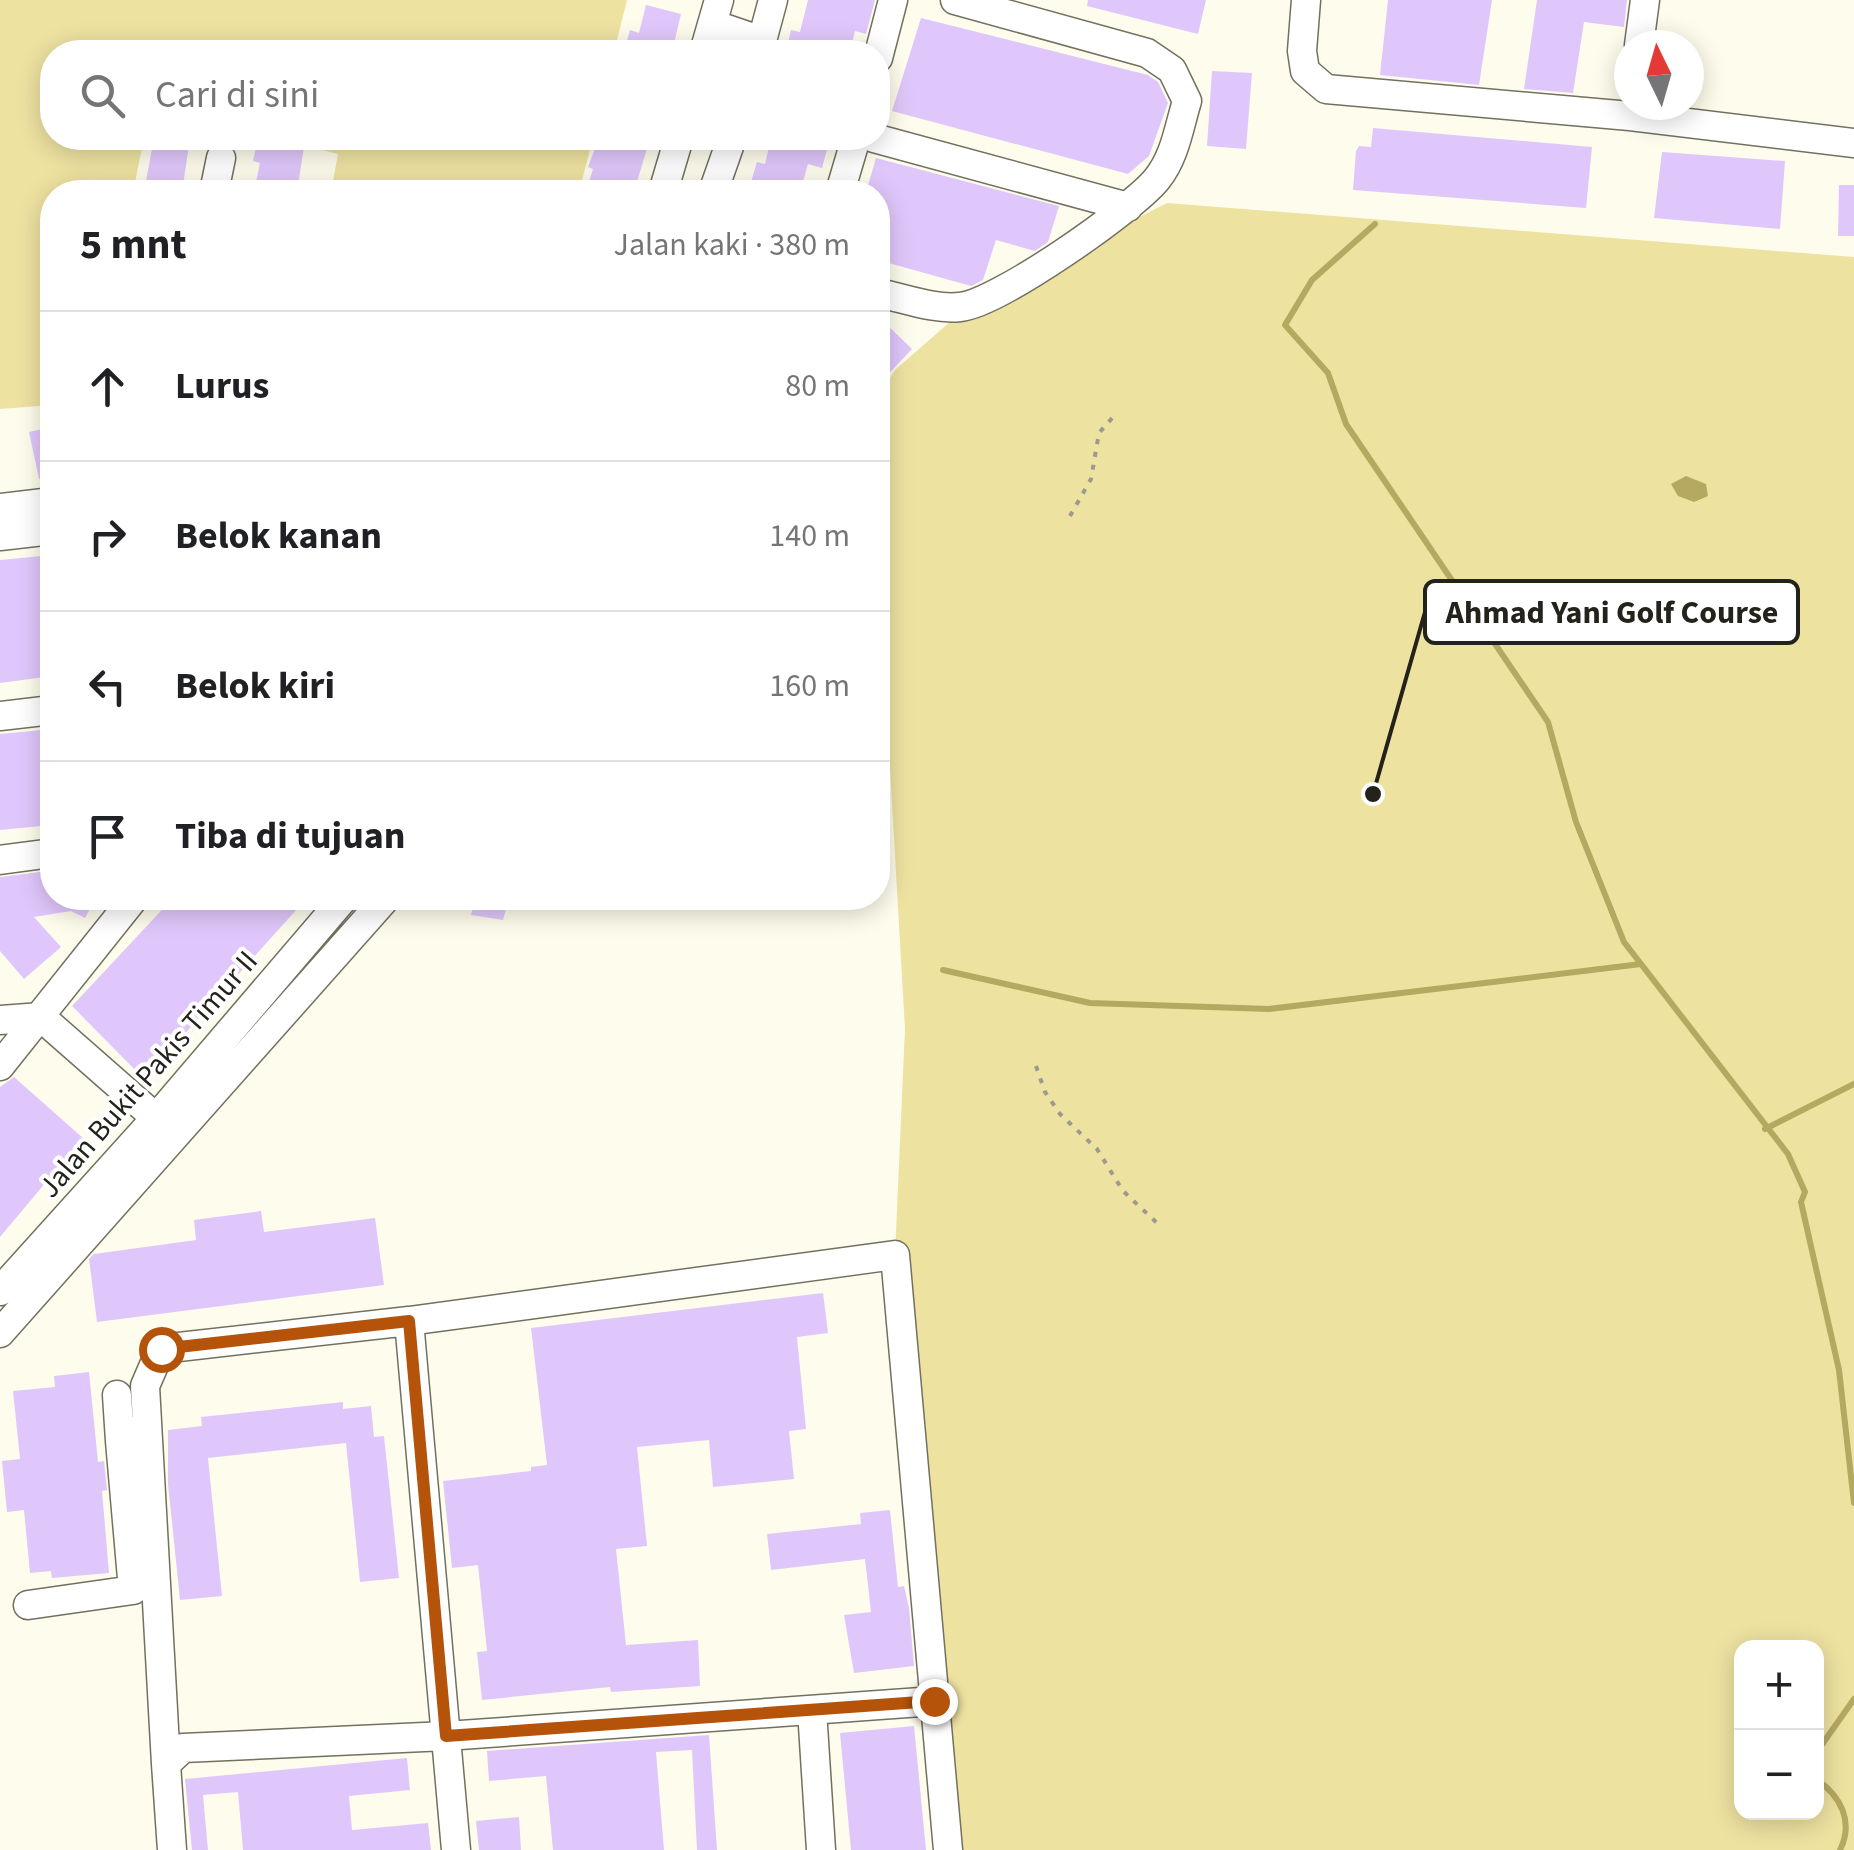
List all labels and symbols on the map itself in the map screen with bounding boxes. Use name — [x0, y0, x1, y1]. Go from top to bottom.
north arrow — [1614, 30, 1704, 120]
callout: Ahmad Yani Golf Course — [1425, 581, 1798, 643]
text: Ahmad Yani Golf Course — [1445, 590, 1778, 636]
street label: Jalan Bukit Pakis Timur II — [29, 941, 268, 1207]
route start — [139, 1327, 185, 1373]
route end — [912, 1679, 958, 1725]

